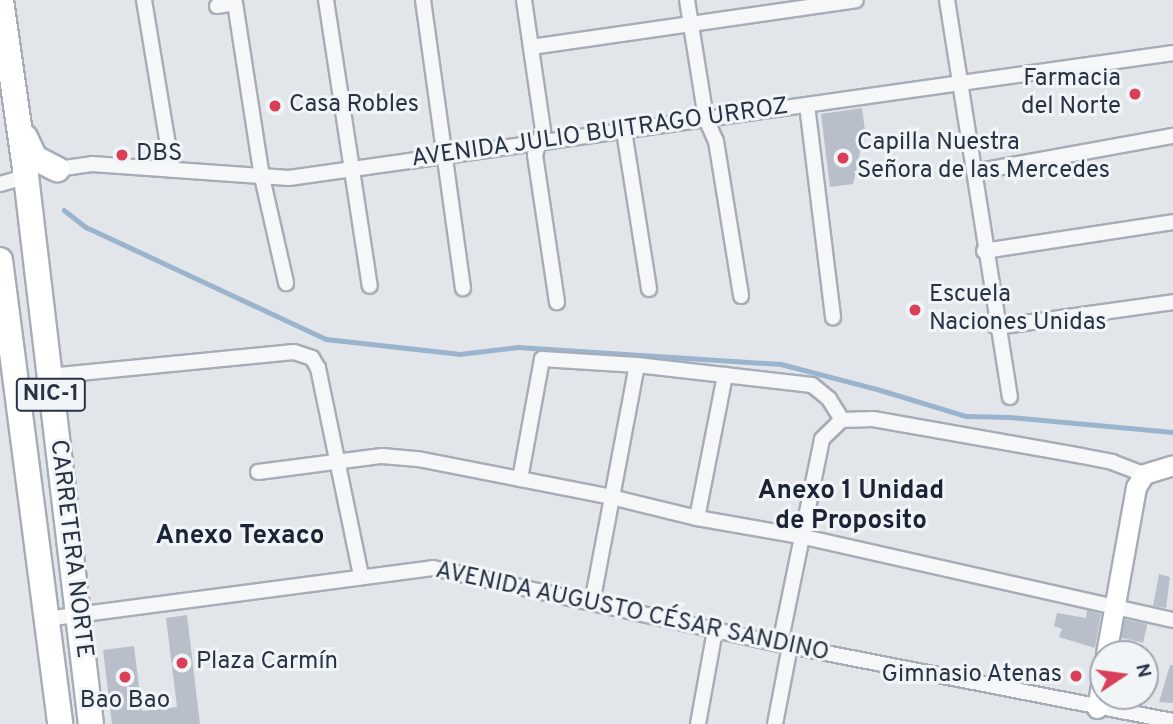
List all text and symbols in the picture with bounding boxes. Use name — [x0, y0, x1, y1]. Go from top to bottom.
place label: Farmacia del Norte — [1021, 66, 1121, 122]
marker: Farmacia del Norte — [1127, 86, 1143, 102]
place label: Casa Robles — [289, 92, 419, 120]
street label: AVENIDA JULIO BUITRAGO URROZ — [409, 93, 791, 175]
marker: Casa Robles — [267, 98, 283, 114]
place label: Capilla Nuestra Señora de las Mercedes — [857, 130, 1110, 186]
place label: DBS — [136, 141, 182, 169]
marker: DBS — [114, 147, 130, 163]
marker: Capilla Nuestra Señora de las Mercedes — [835, 150, 851, 166]
place label: Escuela Naciones Unidas — [929, 282, 1107, 338]
marker: Escuela Naciones Unidas — [907, 302, 923, 318]
road number: NIC-1 — [14, 376, 88, 414]
street label: CARRETERA NORTE — [42, 438, 98, 660]
district label: Anexo 1 Unidad de Proposito — [758, 476, 944, 538]
district label: Anexo Texaco — [156, 521, 324, 553]
street label: AVENIDA AUGUSTO CÉSAR SANDINO — [432, 557, 832, 669]
north arrow — [1089, 640, 1159, 710]
place label: Plaza Carmín — [196, 649, 338, 677]
marker: Plaza Carmín — [174, 655, 190, 671]
text: N — [1129, 661, 1156, 680]
place label: Gimnasio Atenas — [881, 662, 1062, 690]
marker: Gimnasio Atenas — [1068, 668, 1084, 684]
marker: Bao Bao — [117, 669, 133, 685]
place label: Bao Bao — [80, 688, 170, 716]

